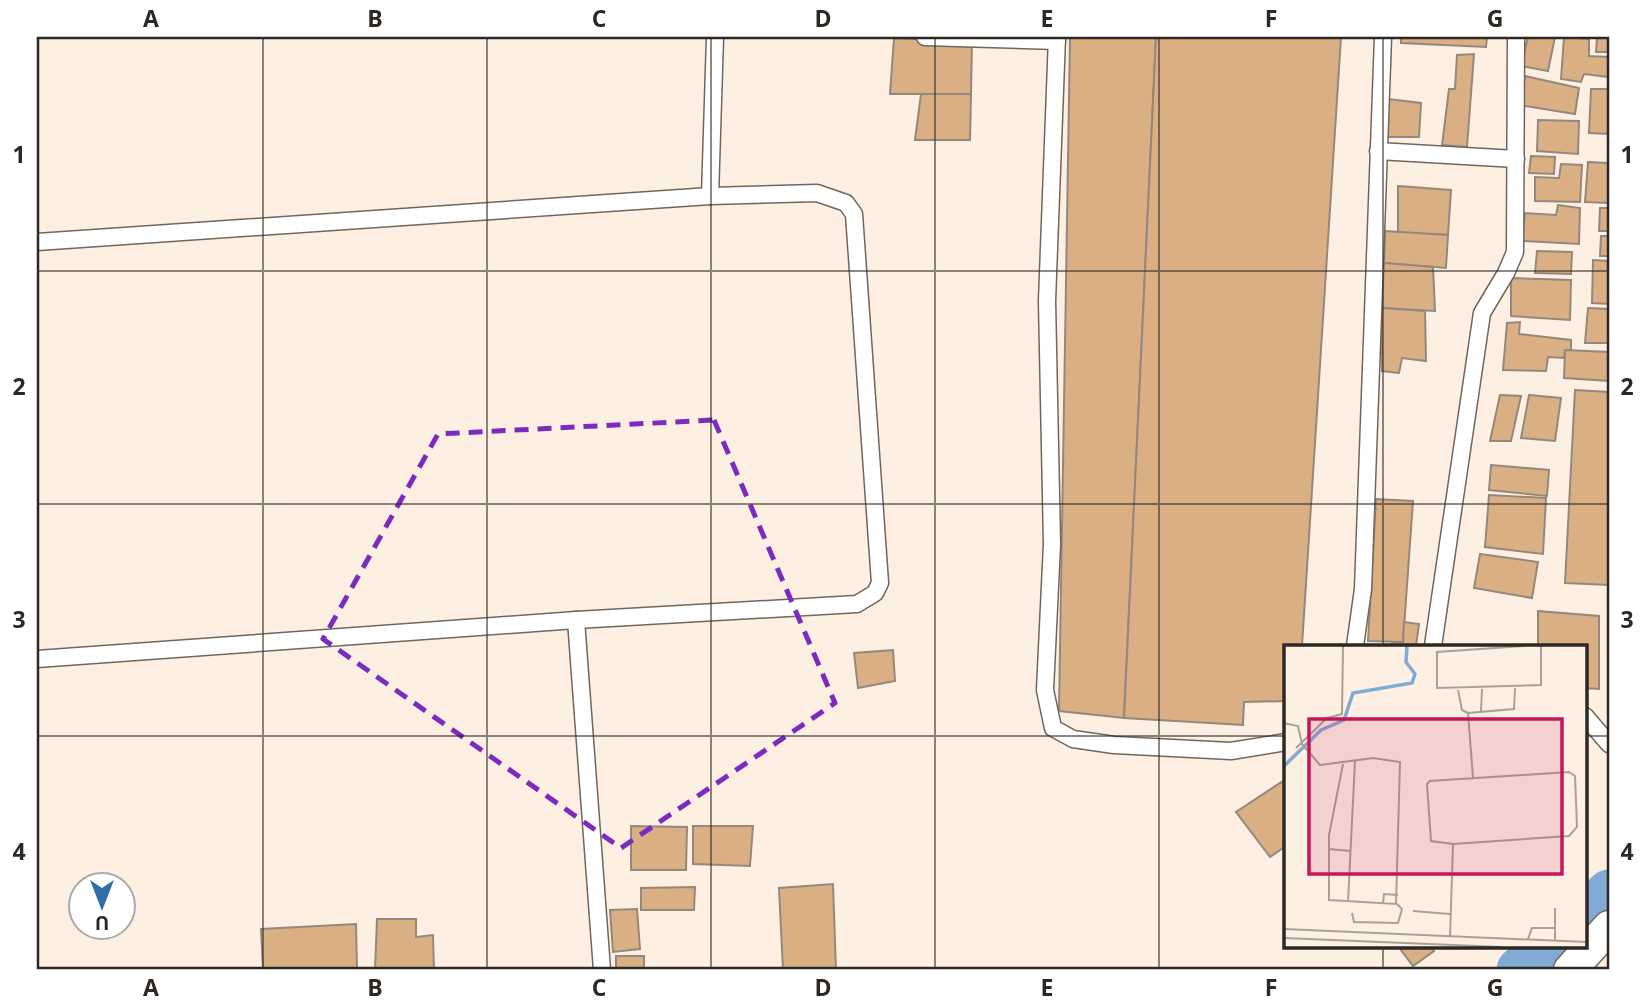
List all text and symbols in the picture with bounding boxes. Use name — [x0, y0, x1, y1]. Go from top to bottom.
text: A — [143, 2, 159, 34]
text: B — [367, 2, 383, 34]
text: C — [592, 2, 606, 34]
text: D — [814, 2, 832, 34]
text: E — [1041, 2, 1053, 34]
text: F — [1265, 2, 1277, 34]
text: G — [1487, 2, 1503, 34]
text: 1 — [12, 138, 26, 170]
text: 1 — [1620, 138, 1634, 170]
text: 2 — [12, 370, 26, 402]
text: 2 — [1620, 370, 1634, 402]
text: 3 — [12, 603, 26, 635]
text: 3 — [1620, 603, 1634, 635]
inset map — [1284, 645, 1586, 948]
text: 4 — [12, 835, 26, 867]
text: 4 — [1620, 835, 1634, 867]
north arrow — [66, 870, 136, 940]
text: U — [95, 910, 109, 936]
text: A — [143, 971, 159, 1003]
text: B — [367, 971, 383, 1003]
text: C — [592, 971, 606, 1003]
text: D — [814, 971, 832, 1003]
text: E — [1041, 971, 1053, 1003]
text: F — [1265, 971, 1277, 1003]
text: G — [1487, 971, 1503, 1003]

